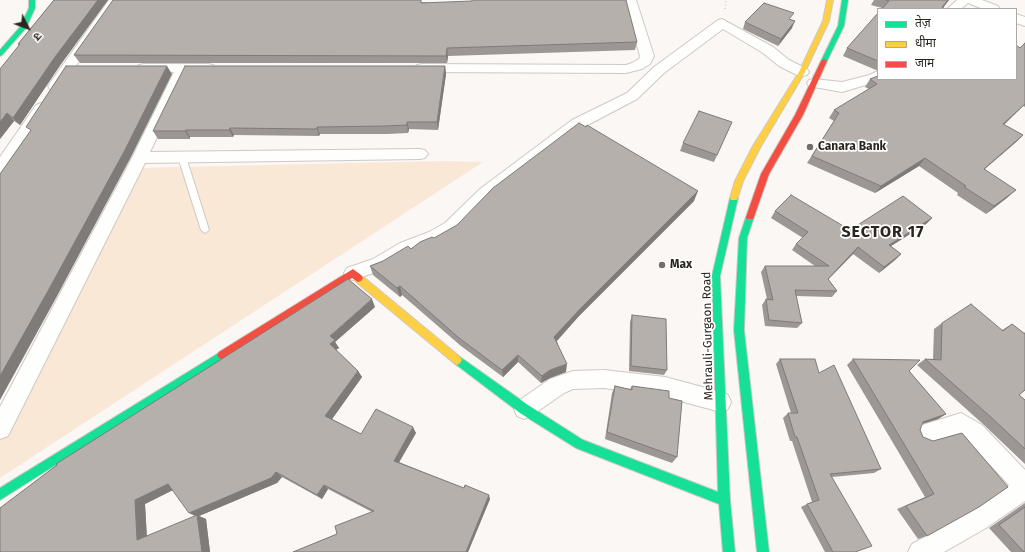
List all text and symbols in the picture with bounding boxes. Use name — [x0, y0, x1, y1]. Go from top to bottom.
north arrow — [8, 8, 48, 48]
legend — [877, 8, 1017, 80]
text: तेज़ — [915, 16, 931, 30]
text: उ — [30, 30, 44, 43]
text: धीमा — [915, 36, 936, 50]
text: जाम — [915, 56, 934, 70]
place label: Canara Bank — [818, 140, 886, 154]
marker: Canara Bank — [805, 142, 815, 152]
district label: SECTOR 17 — [841, 223, 925, 243]
place label: Max — [670, 258, 692, 272]
marker: Max — [657, 260, 667, 270]
street label: Mehrauli-Gurgaon Road — [700, 271, 716, 401]

